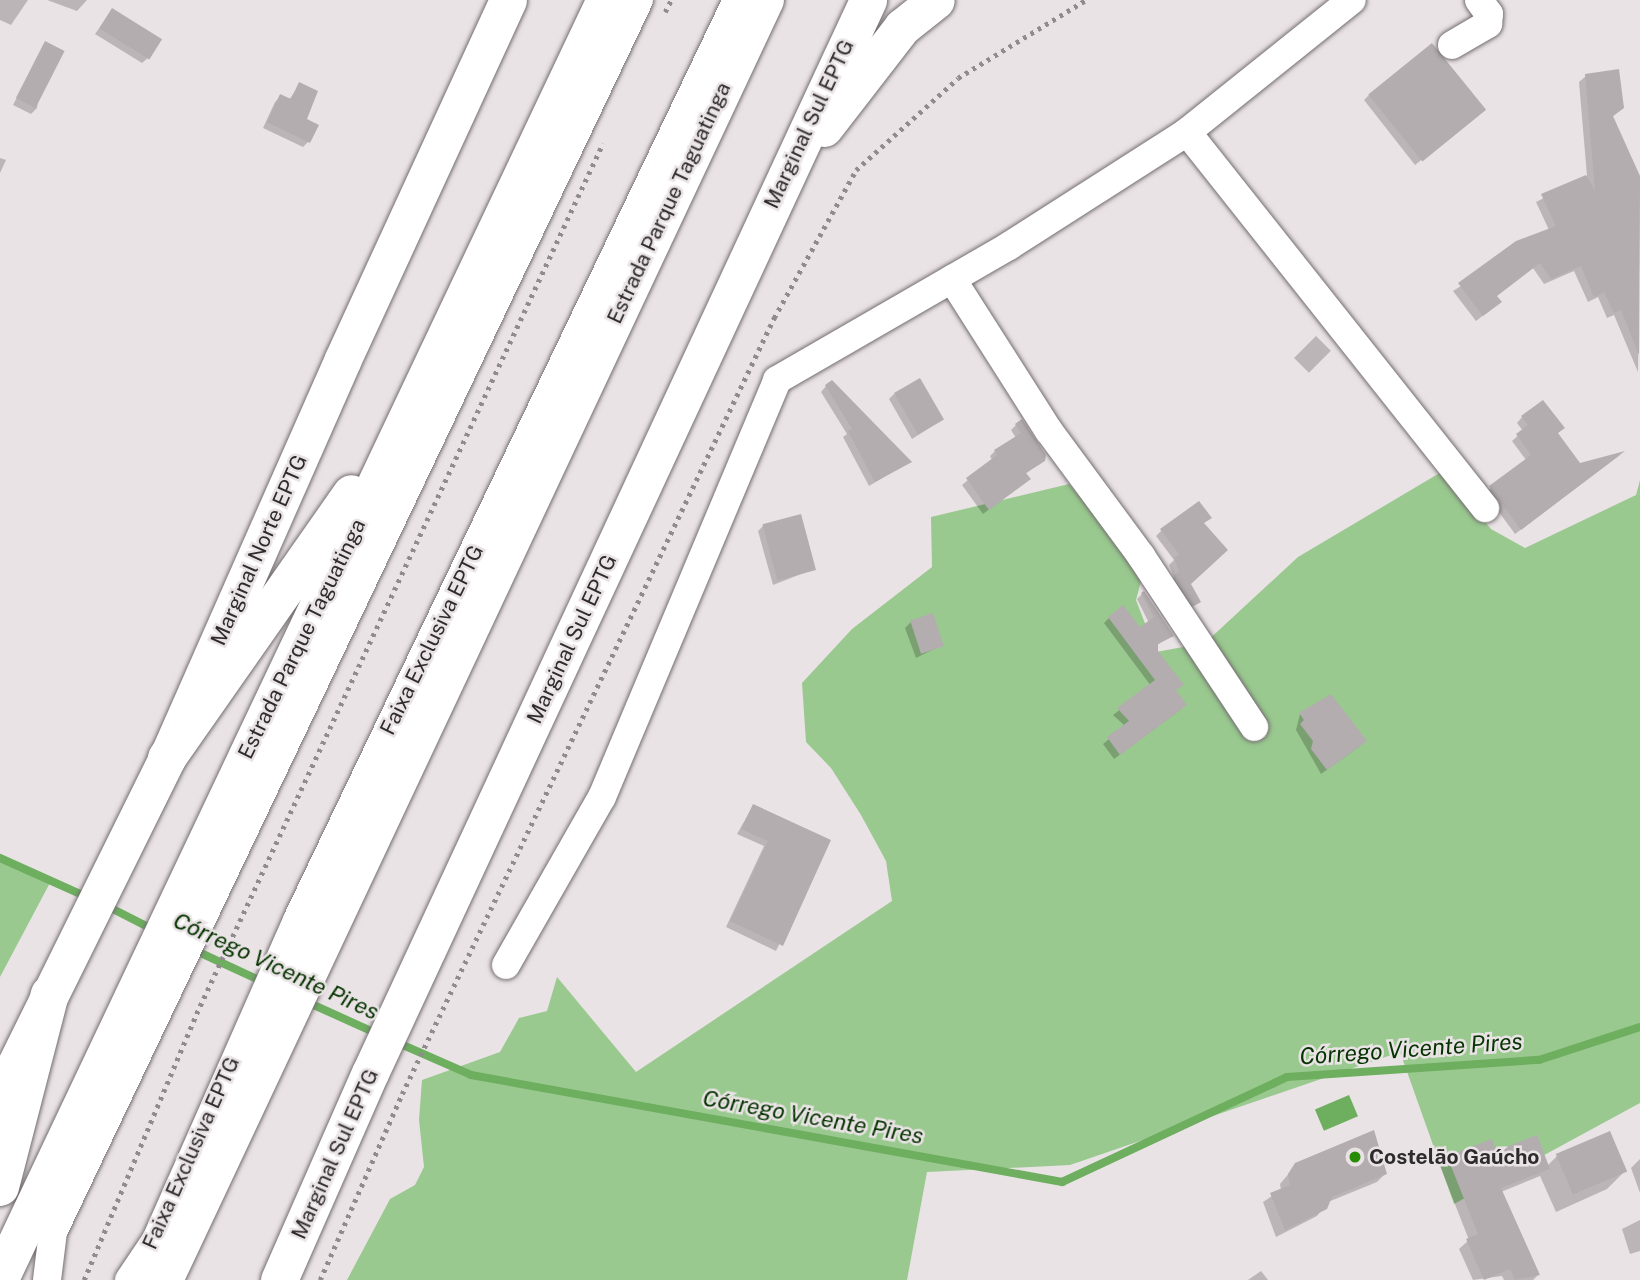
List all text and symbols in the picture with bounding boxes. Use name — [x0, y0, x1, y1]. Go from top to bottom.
street label: Marginal Sul EPTG — [759, 35, 859, 213]
street label: Estrada Parque Taguatinga — [602, 78, 736, 328]
street label: Marginal Norte EPTG — [206, 451, 312, 649]
street label: Estrada Parque Taguatinga — [233, 515, 371, 763]
street label: Faixa Exclusiva EPTG — [375, 541, 489, 739]
street label: Marginal Sul EPTG — [522, 550, 622, 728]
water label: Córrego Vicente Pires — [169, 906, 383, 1026]
water label: Córrego Vicente Pires — [1298, 1027, 1524, 1071]
street label: Faixa Exclusiva EPTG — [137, 1053, 245, 1253]
street label: Marginal Sul EPTG — [286, 1065, 384, 1243]
water label: Córrego Vicente Pires — [700, 1084, 926, 1150]
place label: Costelão Gaúcho — [1369, 1144, 1539, 1170]
marker: Costelão Gaúcho — [1347, 1149, 1363, 1165]

